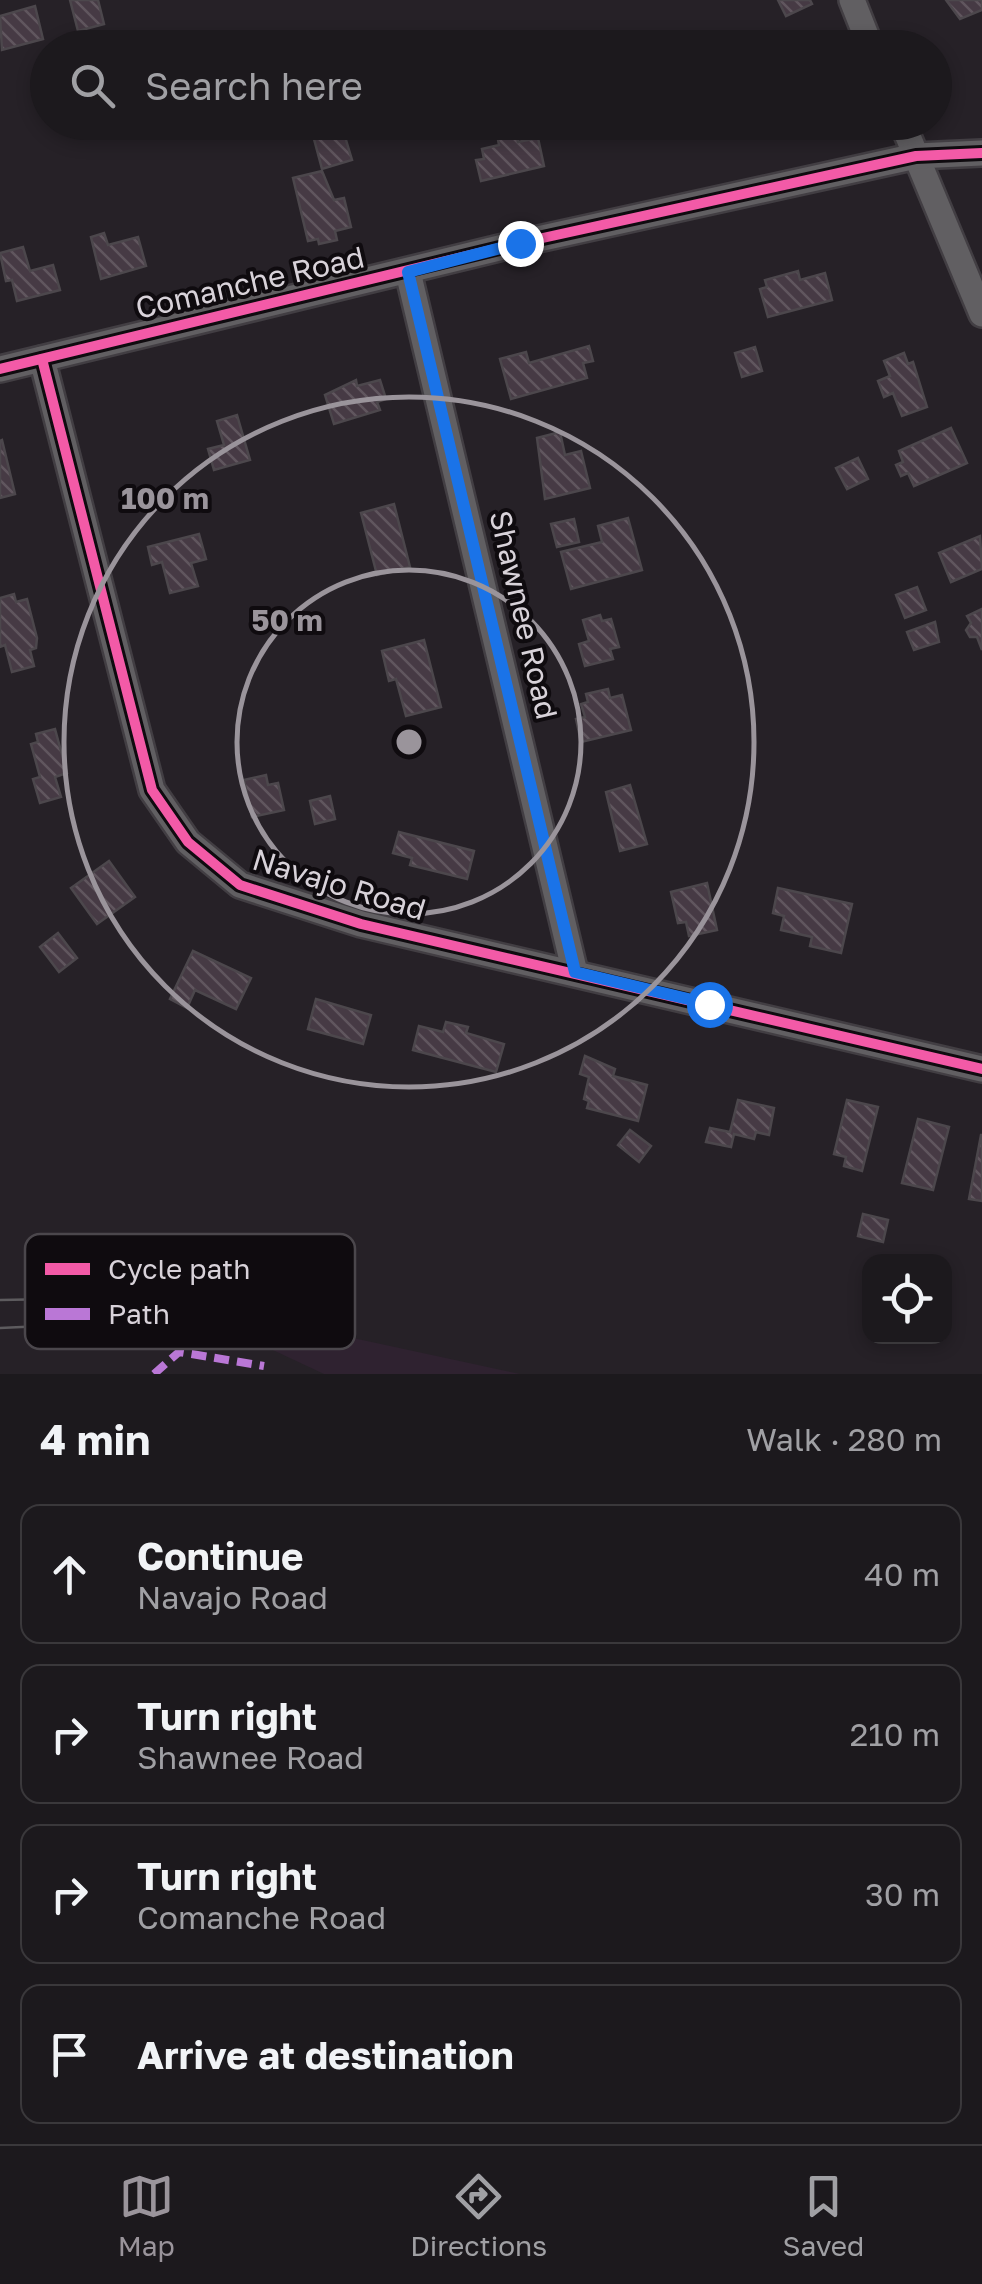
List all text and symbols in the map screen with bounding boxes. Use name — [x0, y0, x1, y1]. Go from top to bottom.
search box — [30, 30, 952, 140]
icon: search — [65, 58, 120, 113]
text: Search here — [145, 63, 363, 108]
route end — [498, 221, 544, 267]
street label: Comanche Road — [132, 238, 368, 326]
text: 100 m — [121, 480, 209, 516]
street label: Shawnee Road — [482, 507, 565, 723]
text: 50 m — [251, 602, 323, 638]
centre of rings — [391, 724, 427, 760]
street label: Navajo Road — [248, 841, 430, 927]
route start — [687, 982, 733, 1028]
legend — [25, 1234, 355, 1349]
text: Cycle path — [108, 1252, 251, 1285]
map controls — [862, 1254, 952, 1344]
button: locate — [862, 1254, 952, 1344]
text: Path — [108, 1297, 170, 1330]
text: 4 min — [40, 1414, 150, 1464]
text: Walk · 280 m — [746, 1420, 942, 1458]
text: Continue — [137, 1533, 303, 1578]
icon: ahead — [42, 1547, 97, 1602]
text: 40 m — [864, 1555, 940, 1593]
text: Navajo Road — [137, 1578, 328, 1616]
text: Turn right — [137, 1693, 317, 1738]
icon: right — [42, 1707, 97, 1762]
text: 210 m — [850, 1715, 940, 1753]
text: Shawnee Road — [137, 1738, 364, 1776]
text: Turn right — [137, 1853, 317, 1898]
icon: right — [42, 1867, 97, 1922]
text: 30 m — [865, 1875, 940, 1913]
text: Comanche Road — [137, 1898, 386, 1936]
icon: arrive — [42, 2027, 97, 2082]
text: Arrive at destination — [137, 2032, 514, 2077]
tab: Map — [118, 2169, 175, 2262]
tab: Directions — [410, 2169, 547, 2262]
tab: Saved — [782, 2169, 864, 2262]

